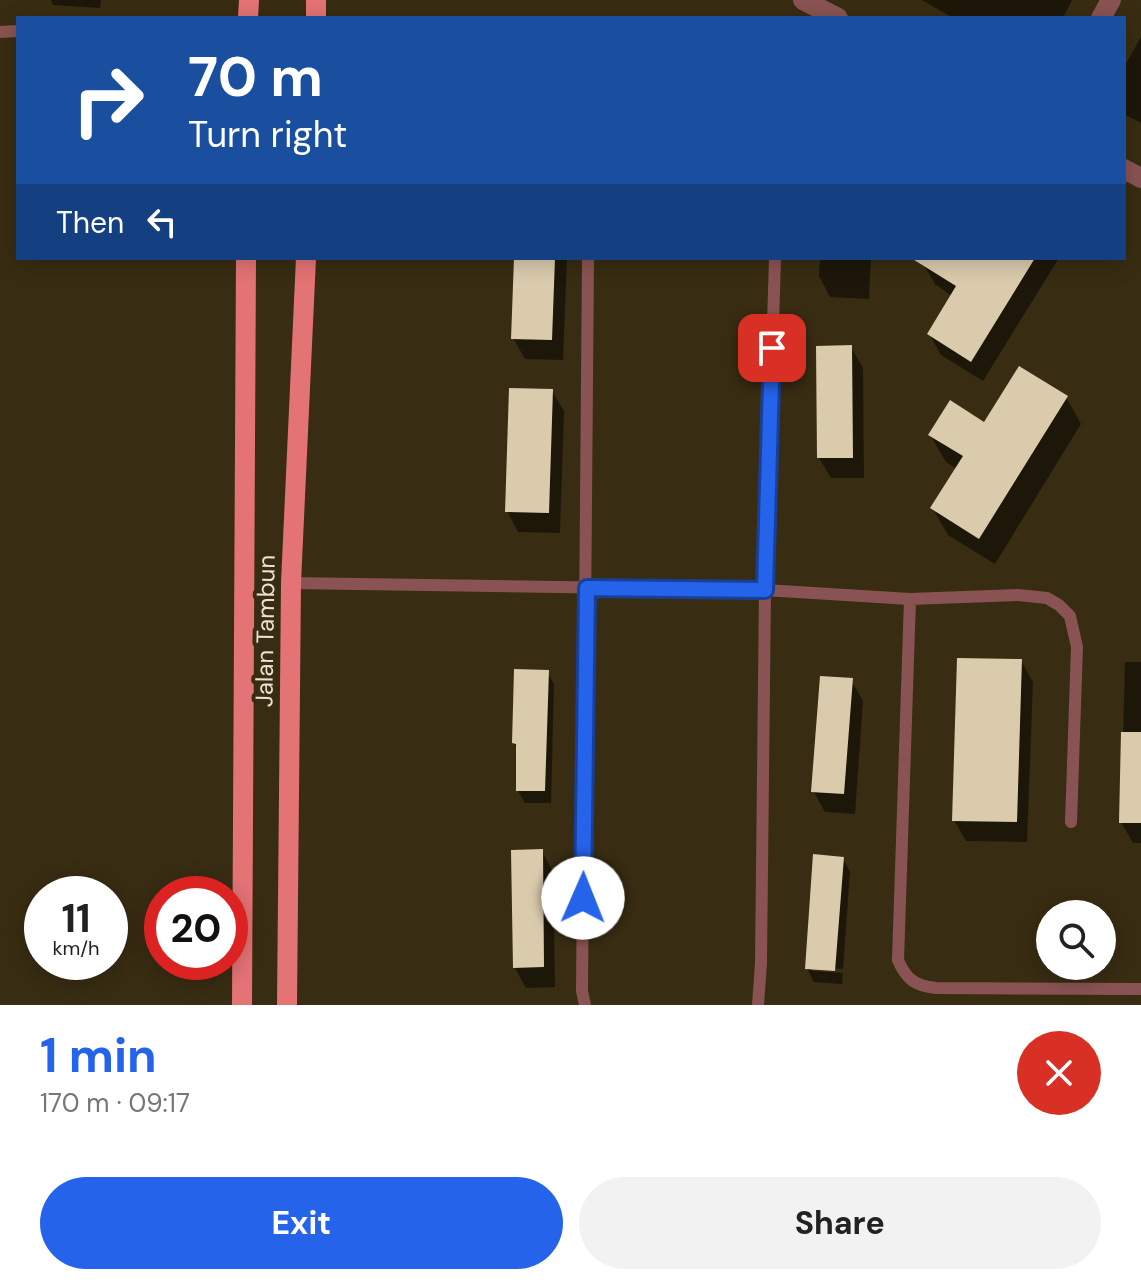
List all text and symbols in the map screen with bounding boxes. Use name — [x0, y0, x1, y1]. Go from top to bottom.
text: 70 m — [188, 40, 323, 113]
icon: right — [56, 48, 160, 152]
text: Turn right — [188, 111, 347, 158]
icon: left — [140, 200, 184, 244]
text: Then — [56, 203, 124, 242]
pin — [738, 314, 806, 382]
icon: arrive — [750, 326, 794, 370]
street label: Jalan Tambun — [248, 555, 282, 707]
position arrow — [541, 856, 625, 940]
speed limit sign: 20 — [144, 876, 248, 980]
text: 11 — [61, 892, 91, 944]
map controls — [1036, 900, 1116, 980]
button: search — [1036, 900, 1116, 980]
text: km/h — [52, 935, 100, 961]
text: 1 min — [40, 1024, 157, 1087]
button: close — [1017, 1031, 1101, 1115]
text: 170 m · 09:17 — [40, 1086, 190, 1120]
button: Exit — [40, 1177, 563, 1269]
button: Share — [579, 1177, 1101, 1269]

